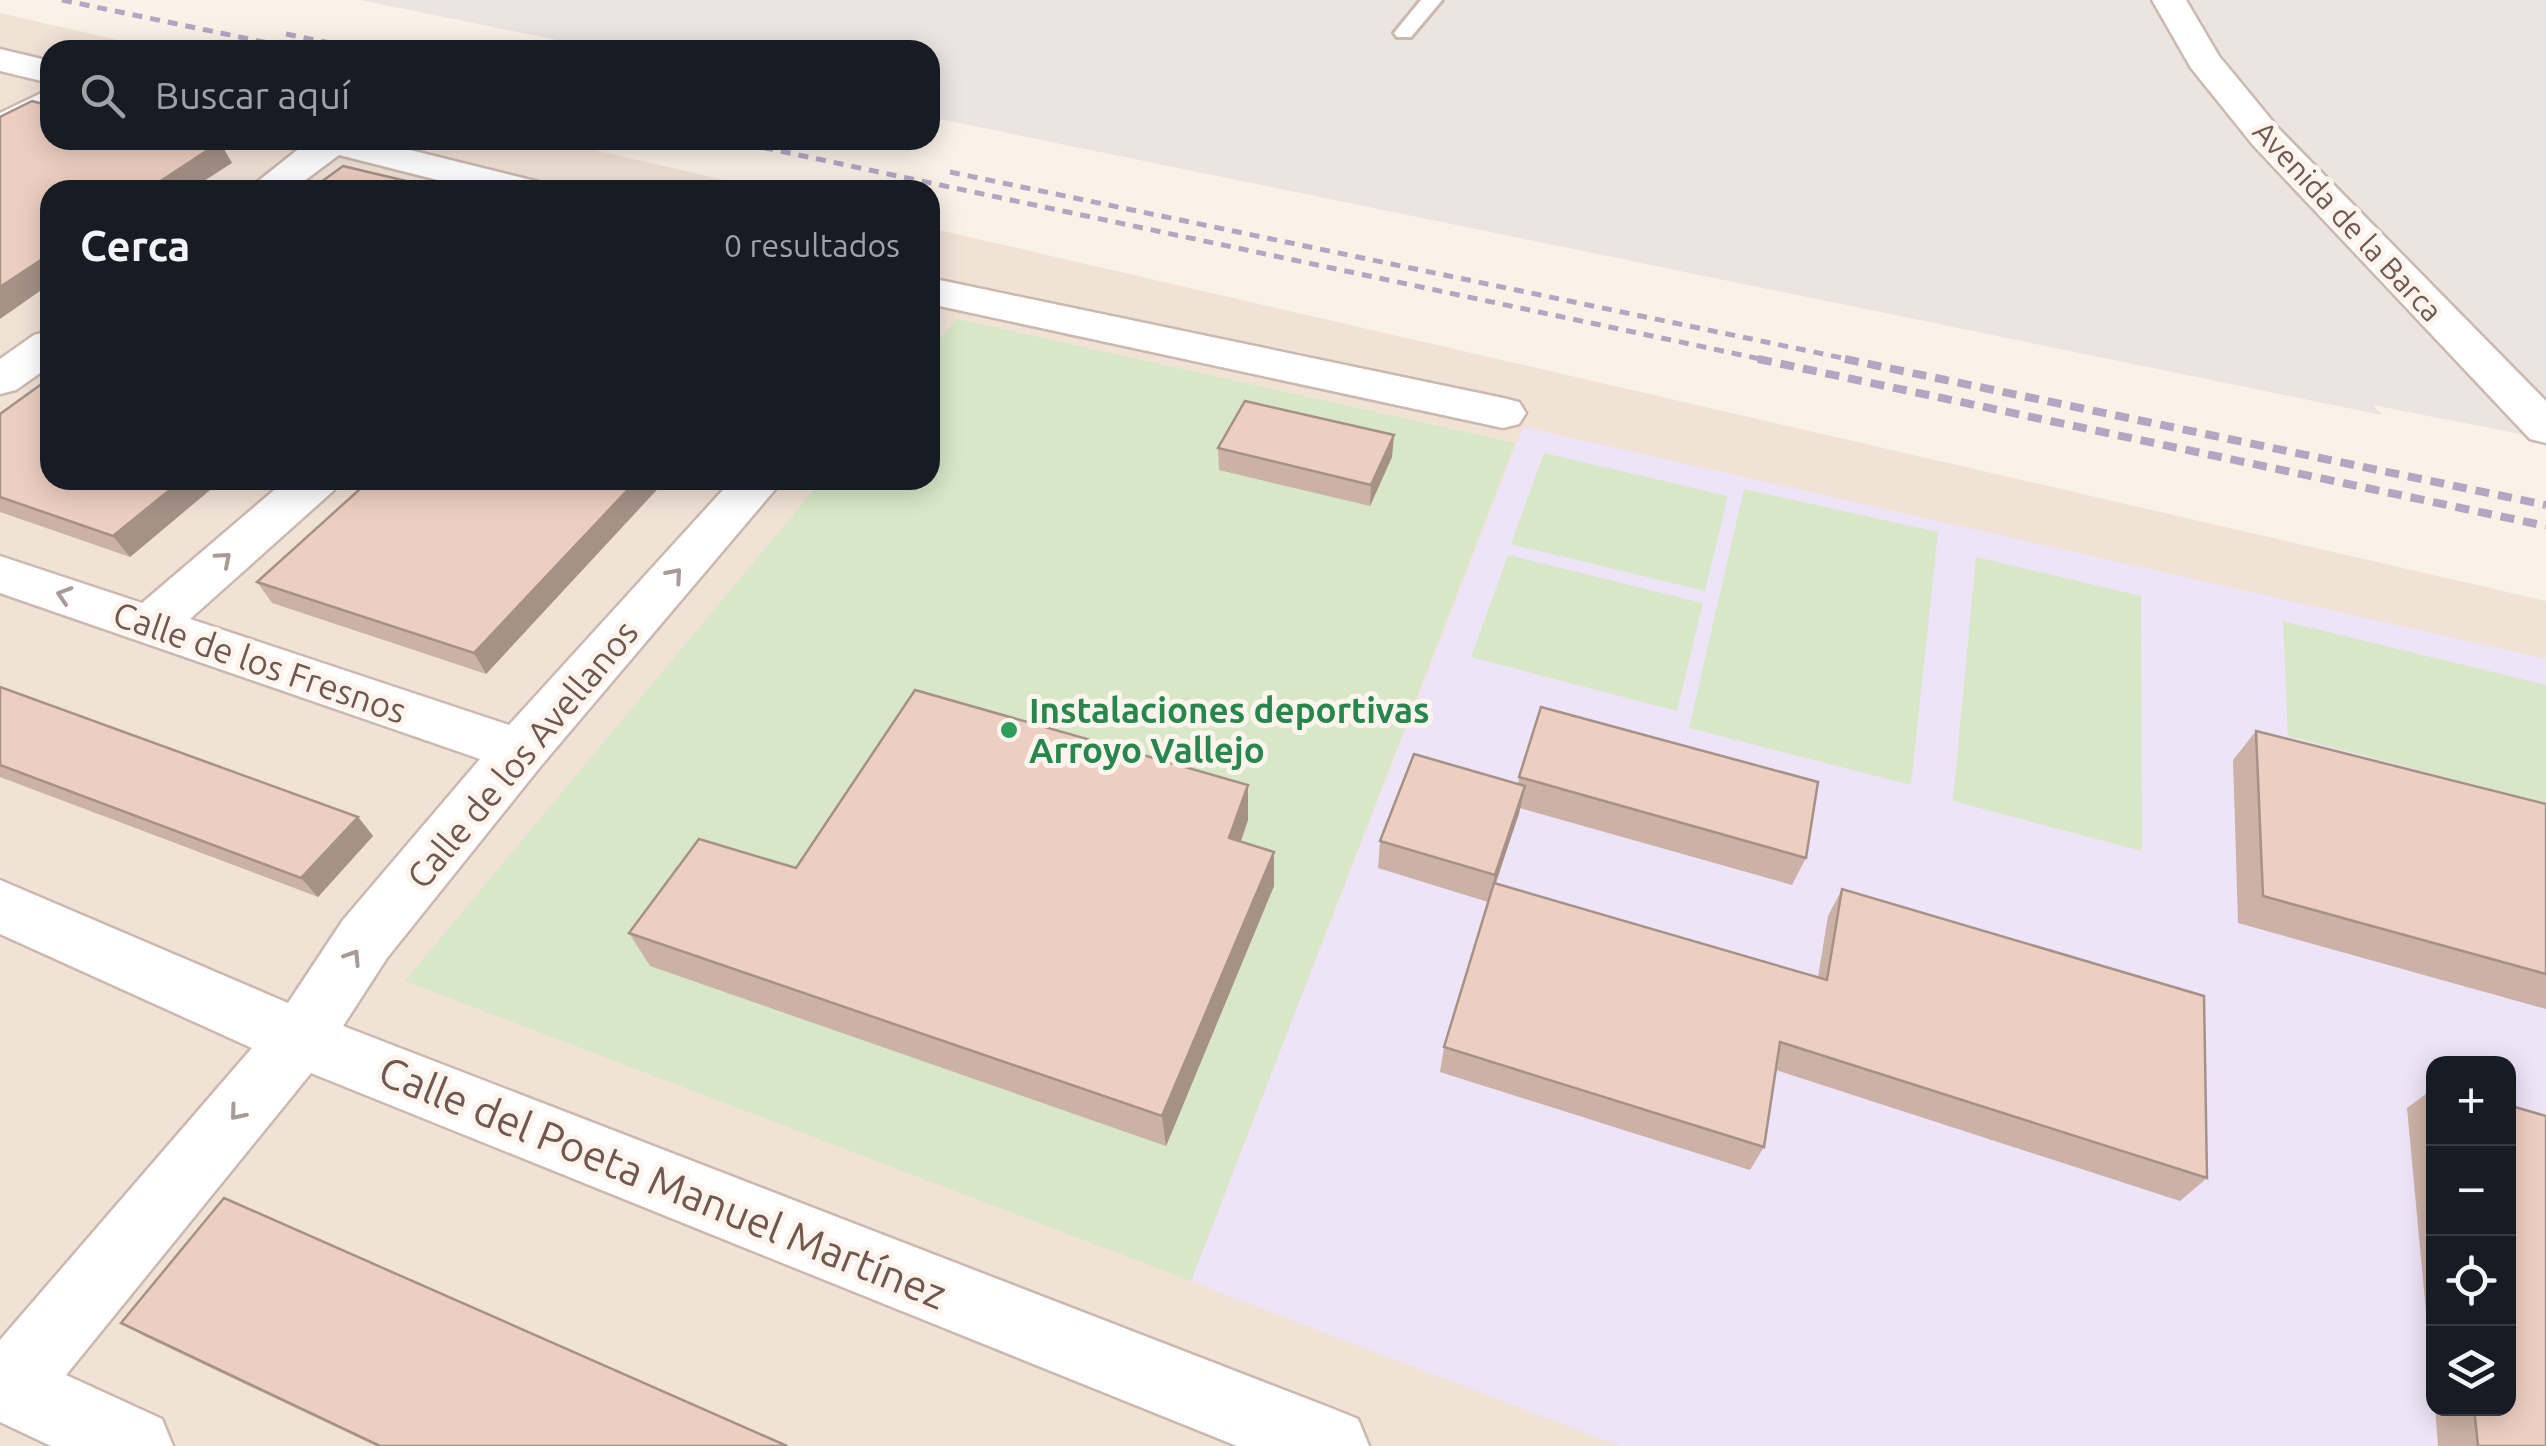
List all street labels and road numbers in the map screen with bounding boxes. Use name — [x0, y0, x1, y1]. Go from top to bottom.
street label: Avenida de la Barca — [2247, 114, 2449, 328]
street label: Calle de los Fresnos — [108, 593, 412, 731]
street label: Calle de los Avellanos — [399, 612, 645, 896]
street label: Calle del Poeta Manuel Martínez — [372, 1046, 954, 1318]

